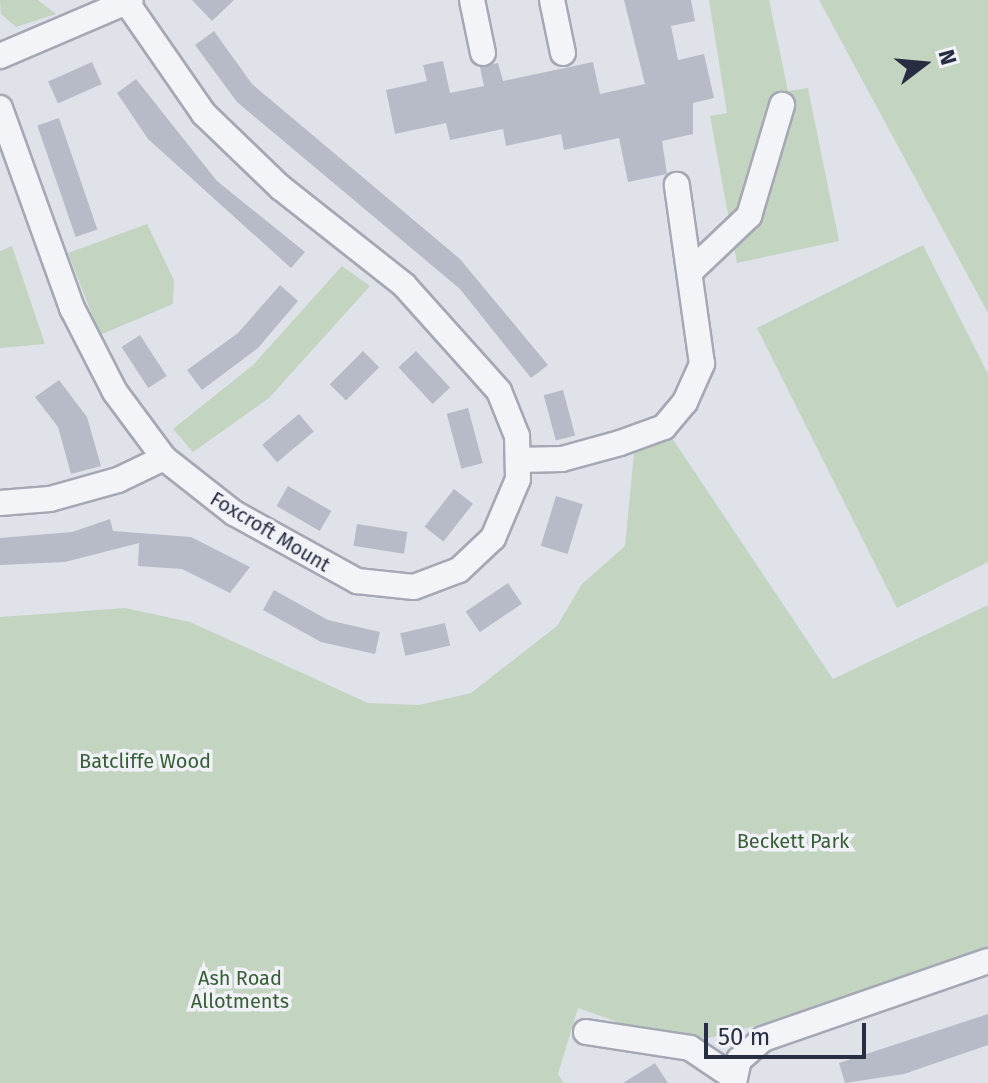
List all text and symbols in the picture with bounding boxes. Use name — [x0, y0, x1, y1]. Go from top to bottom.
north arrow — [884, 24, 964, 104]
text: N — [933, 47, 963, 68]
street label: Foxcroft Mount — [206, 487, 334, 577]
park label: Batcliffe Wood — [79, 749, 211, 773]
park label: Beckett Park — [737, 829, 849, 853]
park label: Ash Road Allotments — [191, 966, 289, 1013]
scale bar — [708, 1007, 870, 1057]
text: 50 m — [718, 1023, 770, 1051]

